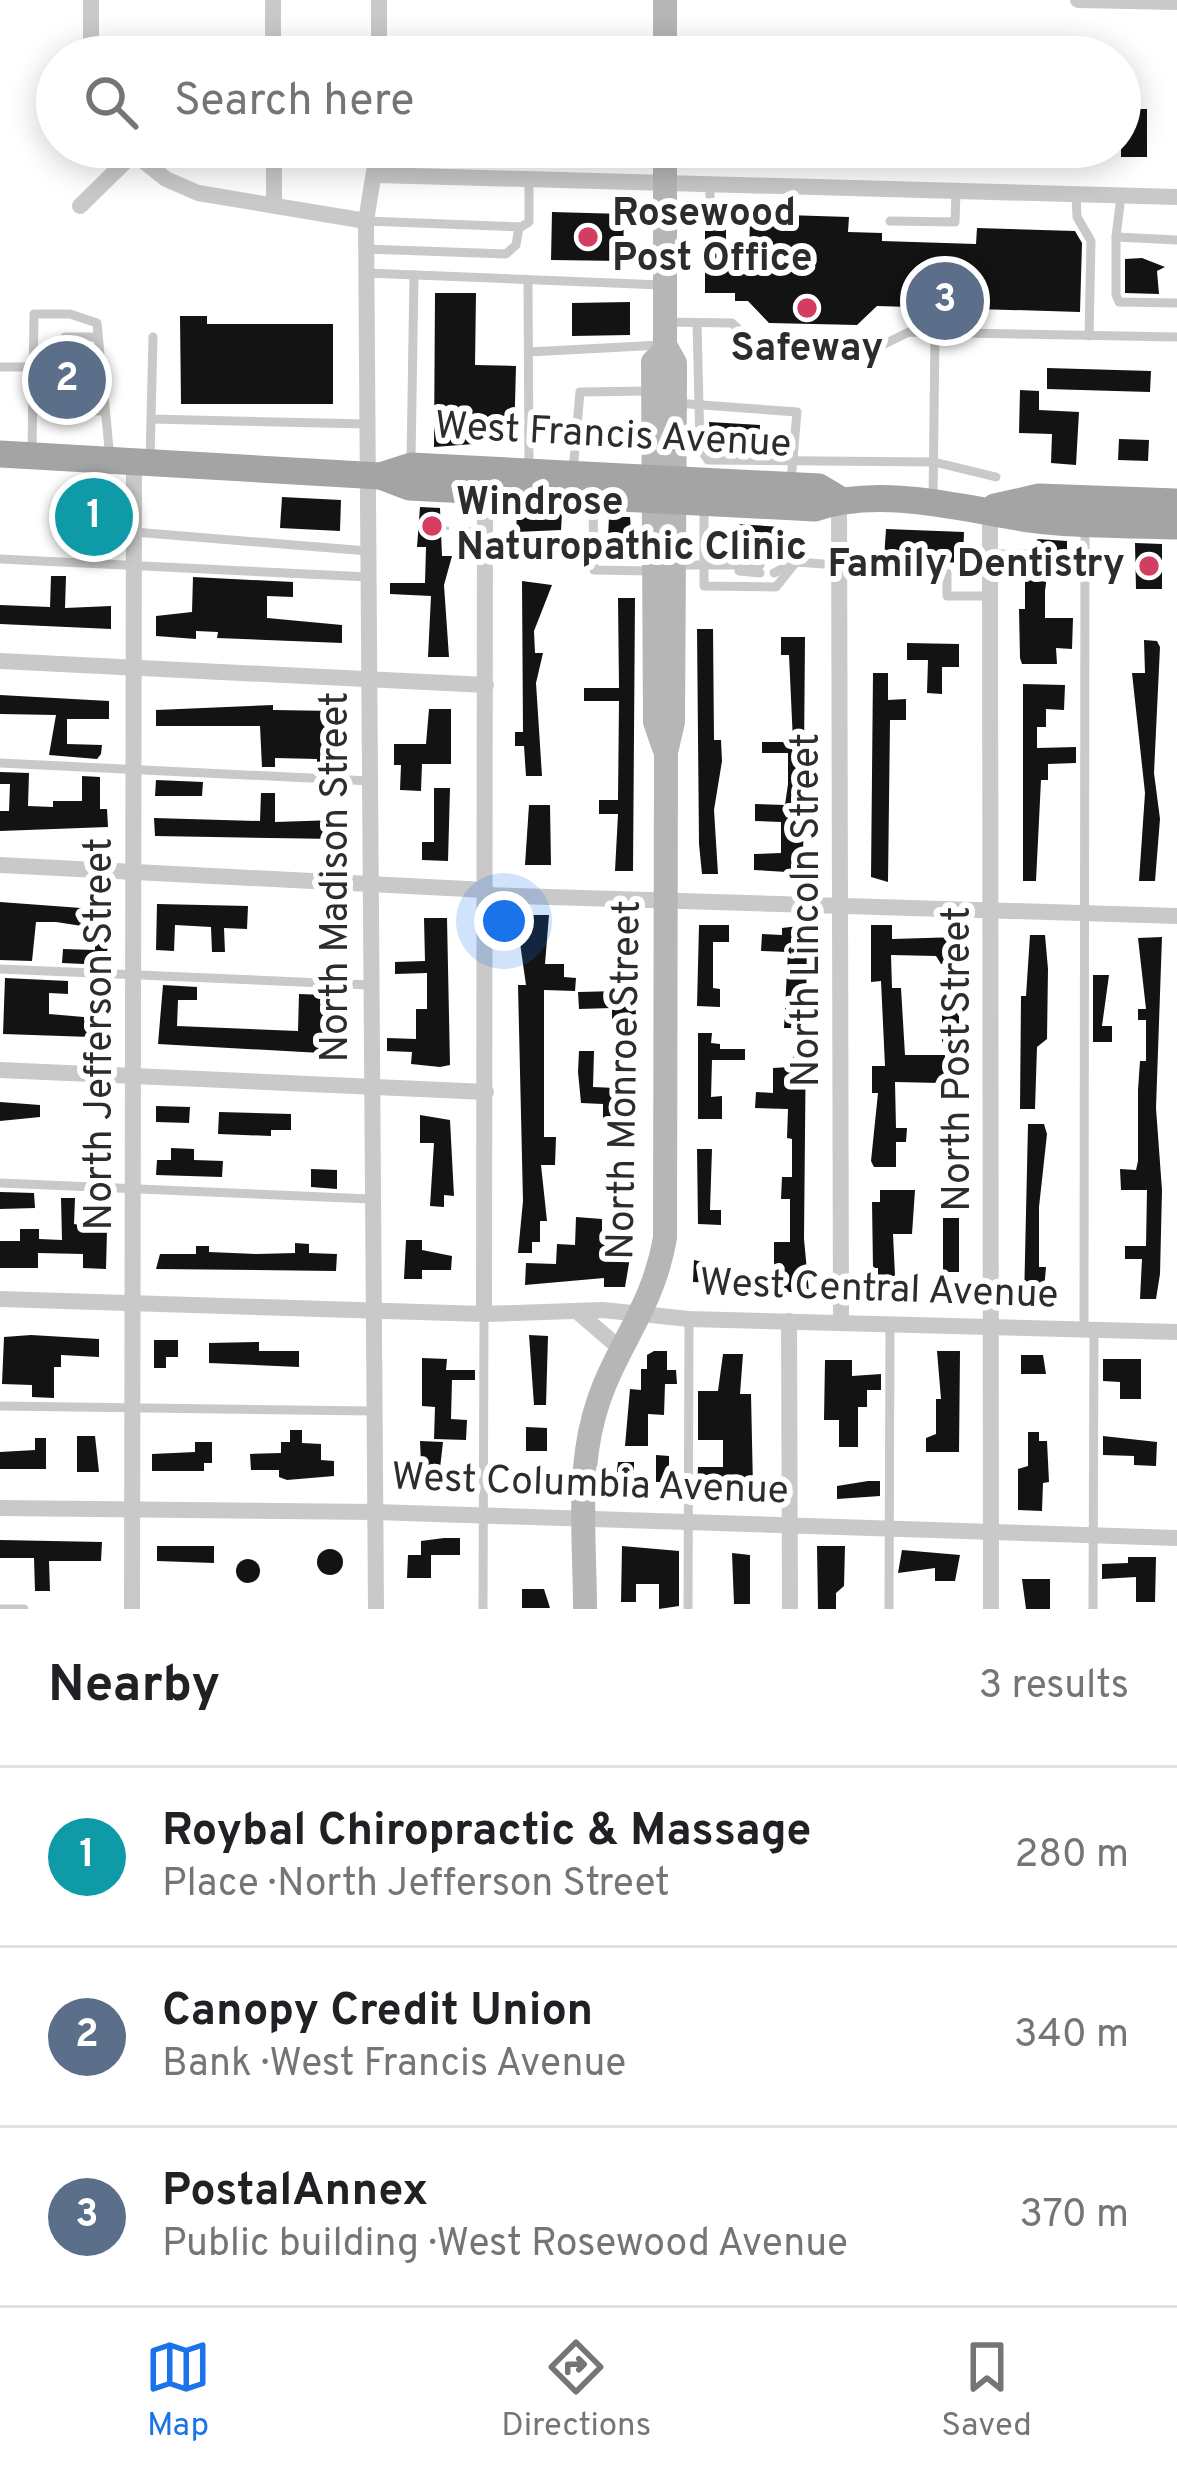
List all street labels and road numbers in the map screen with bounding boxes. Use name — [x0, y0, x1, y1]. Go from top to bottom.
street label: West Francis Avenue — [433, 403, 793, 471]
street label: North Madison Street — [313, 691, 362, 1063]
street label: North Lincoln Street — [784, 733, 833, 1087]
street label: North Jefferson Street — [77, 838, 126, 1230]
street label: North Monroe Street — [598, 900, 654, 1260]
street label: North Post Street — [935, 906, 984, 1212]
street label: West Central Avenue — [699, 1260, 1059, 1322]
street label: West Columbia Avenue — [391, 1455, 789, 1517]

